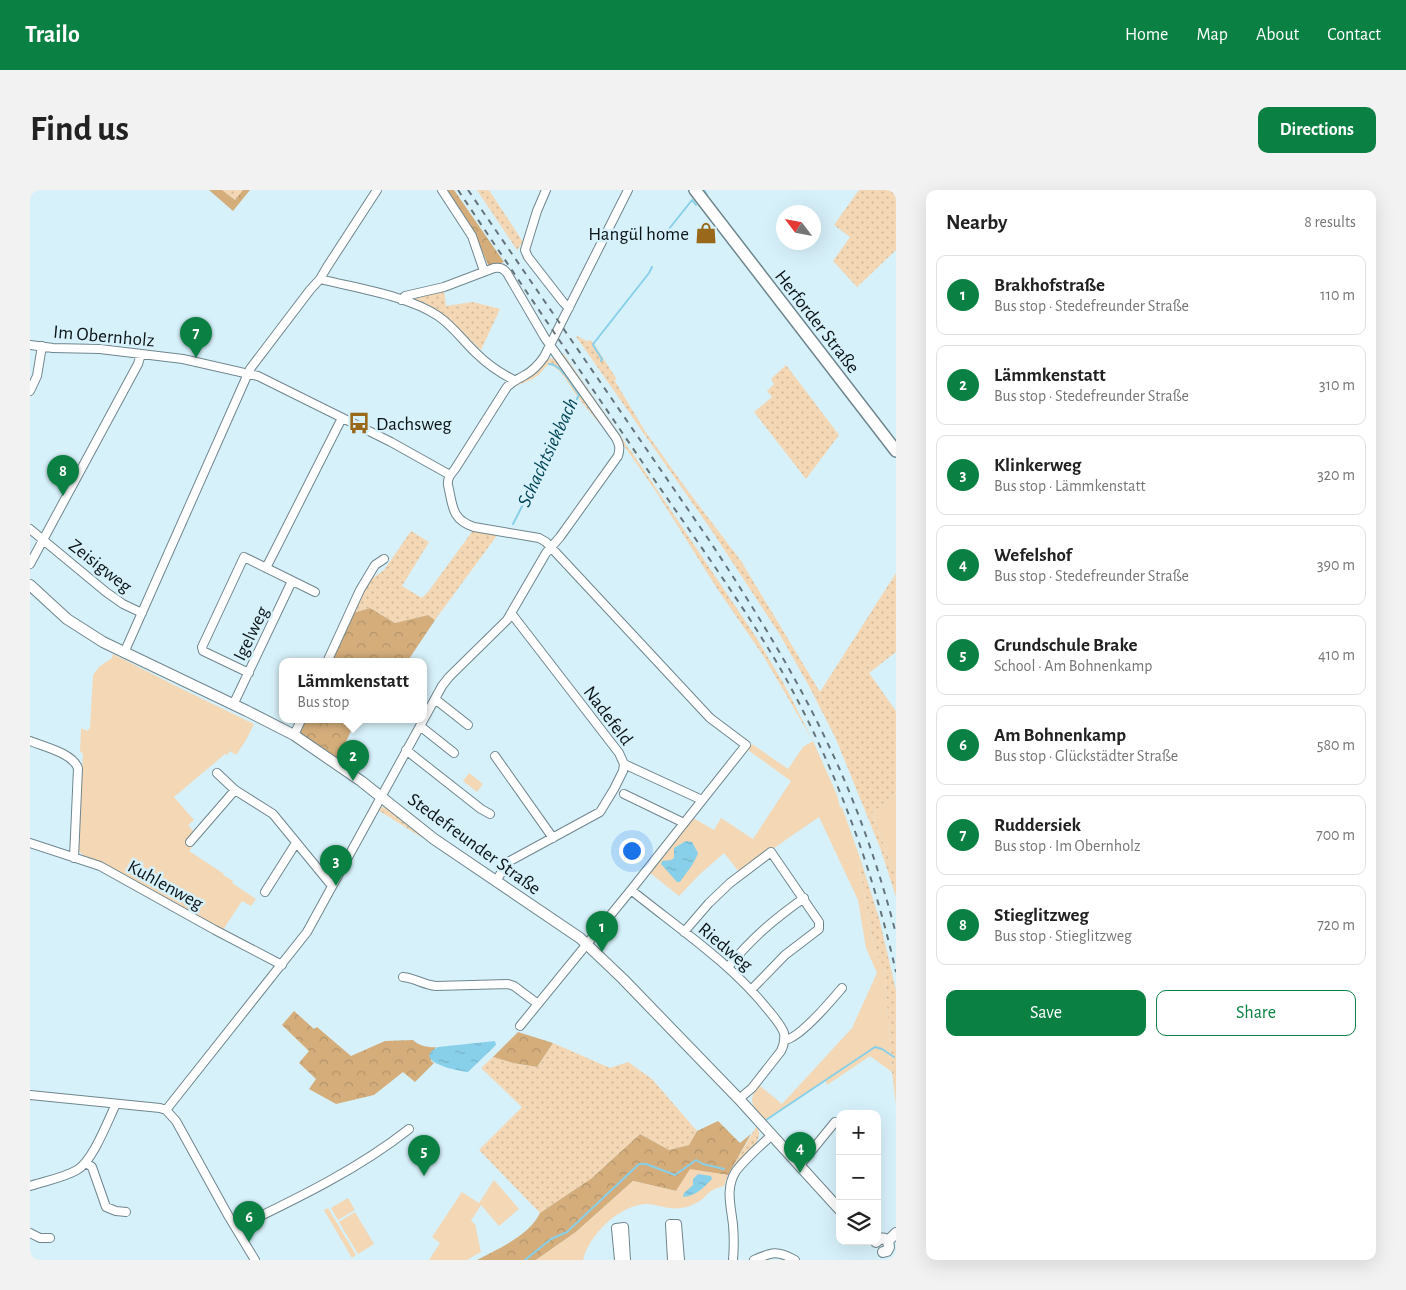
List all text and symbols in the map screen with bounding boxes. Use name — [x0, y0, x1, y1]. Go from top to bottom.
text: Trailo — [25, 23, 80, 47]
text: Home — [1125, 26, 1168, 44]
text: Map — [1196, 26, 1228, 44]
text: About — [1256, 26, 1299, 44]
text: Contact — [1327, 26, 1381, 44]
button: Directions — [1258, 107, 1376, 153]
text: Find us — [30, 112, 129, 147]
north arrow — [776, 205, 821, 250]
text: Nearby — [946, 212, 1007, 233]
text: 8 results — [1304, 214, 1356, 230]
shop icon: Hangül home — [693, 220, 719, 246]
place label: Hangül home — [588, 225, 689, 244]
street label: Herforder Straße — [771, 267, 863, 377]
text: Brakhofstraße — [994, 276, 1105, 295]
text: 1 — [960, 287, 966, 303]
text: 110 m — [1320, 287, 1355, 303]
text: Bus stop · Stedefreunder Straße — [994, 298, 1189, 314]
pin: 7 — [180, 317, 212, 358]
street label: Im Obernholz — [52, 323, 155, 350]
text: Lämmkenstatt — [994, 366, 1106, 385]
text: 2 — [959, 377, 967, 393]
text: 310 m — [1319, 377, 1355, 393]
text: Bus stop · Stedefreunder Straße — [994, 388, 1189, 404]
water label: Schachtsiekbach — [514, 395, 582, 510]
bus stop icon: Dachsweg — [346, 410, 372, 436]
place label: Dachsweg — [376, 415, 452, 434]
pin: 8 — [47, 455, 79, 496]
text: Klinkerweg — [994, 456, 1081, 475]
text: 3 — [960, 467, 966, 483]
text: 320 m — [1317, 467, 1355, 483]
text: Bus stop · Lämmkenstatt — [994, 478, 1146, 494]
street label: Zeisigweg — [65, 536, 136, 597]
text: Wefelshof — [994, 546, 1072, 565]
text: 4 — [959, 557, 967, 573]
text: 390 m — [1317, 557, 1355, 573]
text: Bus stop · Stedefreunder Straße — [994, 568, 1189, 584]
street label: Igelweg — [230, 603, 273, 664]
text: Grundschule Brake — [994, 636, 1137, 655]
text: 5 — [960, 647, 966, 663]
text: 410 m — [1318, 647, 1355, 663]
popup — [279, 658, 427, 723]
text: School · Am Bohnenkamp — [994, 658, 1152, 674]
text: Lämmkenstatt — [297, 672, 409, 691]
street label: Nadefeld — [580, 683, 636, 749]
text: Bus stop — [297, 694, 349, 710]
text: Am Bohnenkamp — [994, 726, 1126, 745]
text: 6 — [959, 737, 967, 753]
text: 580 m — [1317, 737, 1355, 753]
pin: 2 — [337, 740, 369, 781]
text: Bus stop · Glückstädter Straße — [994, 748, 1178, 764]
street label: Stedefreunder Straße — [404, 790, 544, 899]
text: Ruddersiek — [994, 816, 1081, 835]
text: 7 — [960, 827, 966, 843]
text: 700 m — [1316, 827, 1355, 843]
your location — [619, 838, 645, 864]
text: Bus stop · Im Obernholz — [994, 838, 1141, 854]
pin: 3 — [320, 845, 352, 886]
street label: Kuhlenweg — [124, 857, 207, 914]
text: Stieglitzweg — [994, 906, 1089, 925]
pin: 1 — [586, 911, 618, 952]
text: 8 — [959, 917, 967, 933]
text: 720 m — [1317, 917, 1355, 933]
street label: Riedweg — [694, 919, 756, 976]
text: Bus stop · Stieglitzweg — [994, 928, 1132, 944]
button: Save — [946, 990, 1146, 1036]
button: Share — [1156, 990, 1356, 1036]
map controls — [836, 1110, 881, 1245]
button: + — [836, 1110, 881, 1155]
pin: 4 — [784, 1132, 816, 1173]
pin: 5 — [408, 1135, 440, 1176]
button: − — [836, 1155, 881, 1200]
button: layers — [836, 1200, 881, 1245]
pin: 6 — [233, 1201, 265, 1242]

